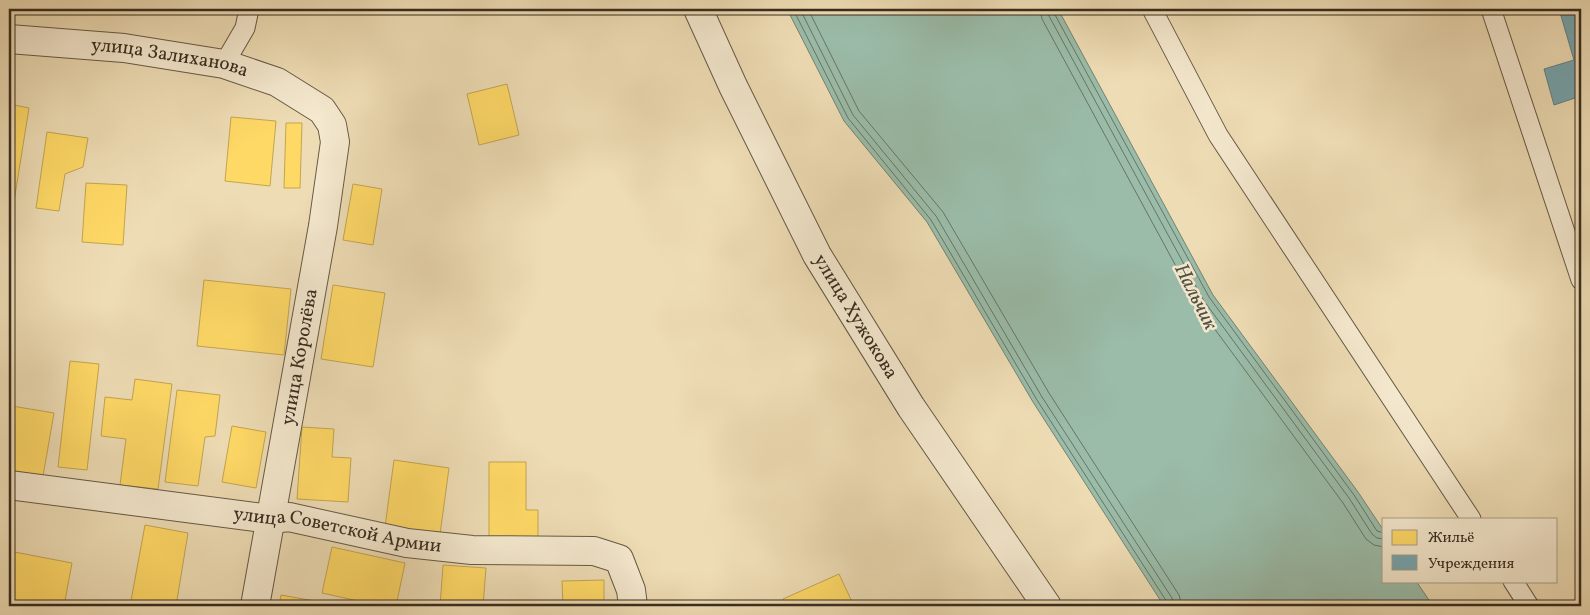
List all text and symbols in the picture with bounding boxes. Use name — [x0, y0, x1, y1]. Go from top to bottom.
street label: улица Залиханова — [90, 32, 252, 84]
street label: улица Хужокова — [807, 249, 904, 384]
water label: Нальчик — [1166, 259, 1224, 335]
street label: улица Королёва — [275, 287, 325, 427]
street label: улица Советской Армии — [232, 501, 443, 560]
legend — [1382, 518, 1558, 582]
text: Жильё — [1428, 528, 1474, 549]
text: Учреждения — [1428, 554, 1514, 575]

